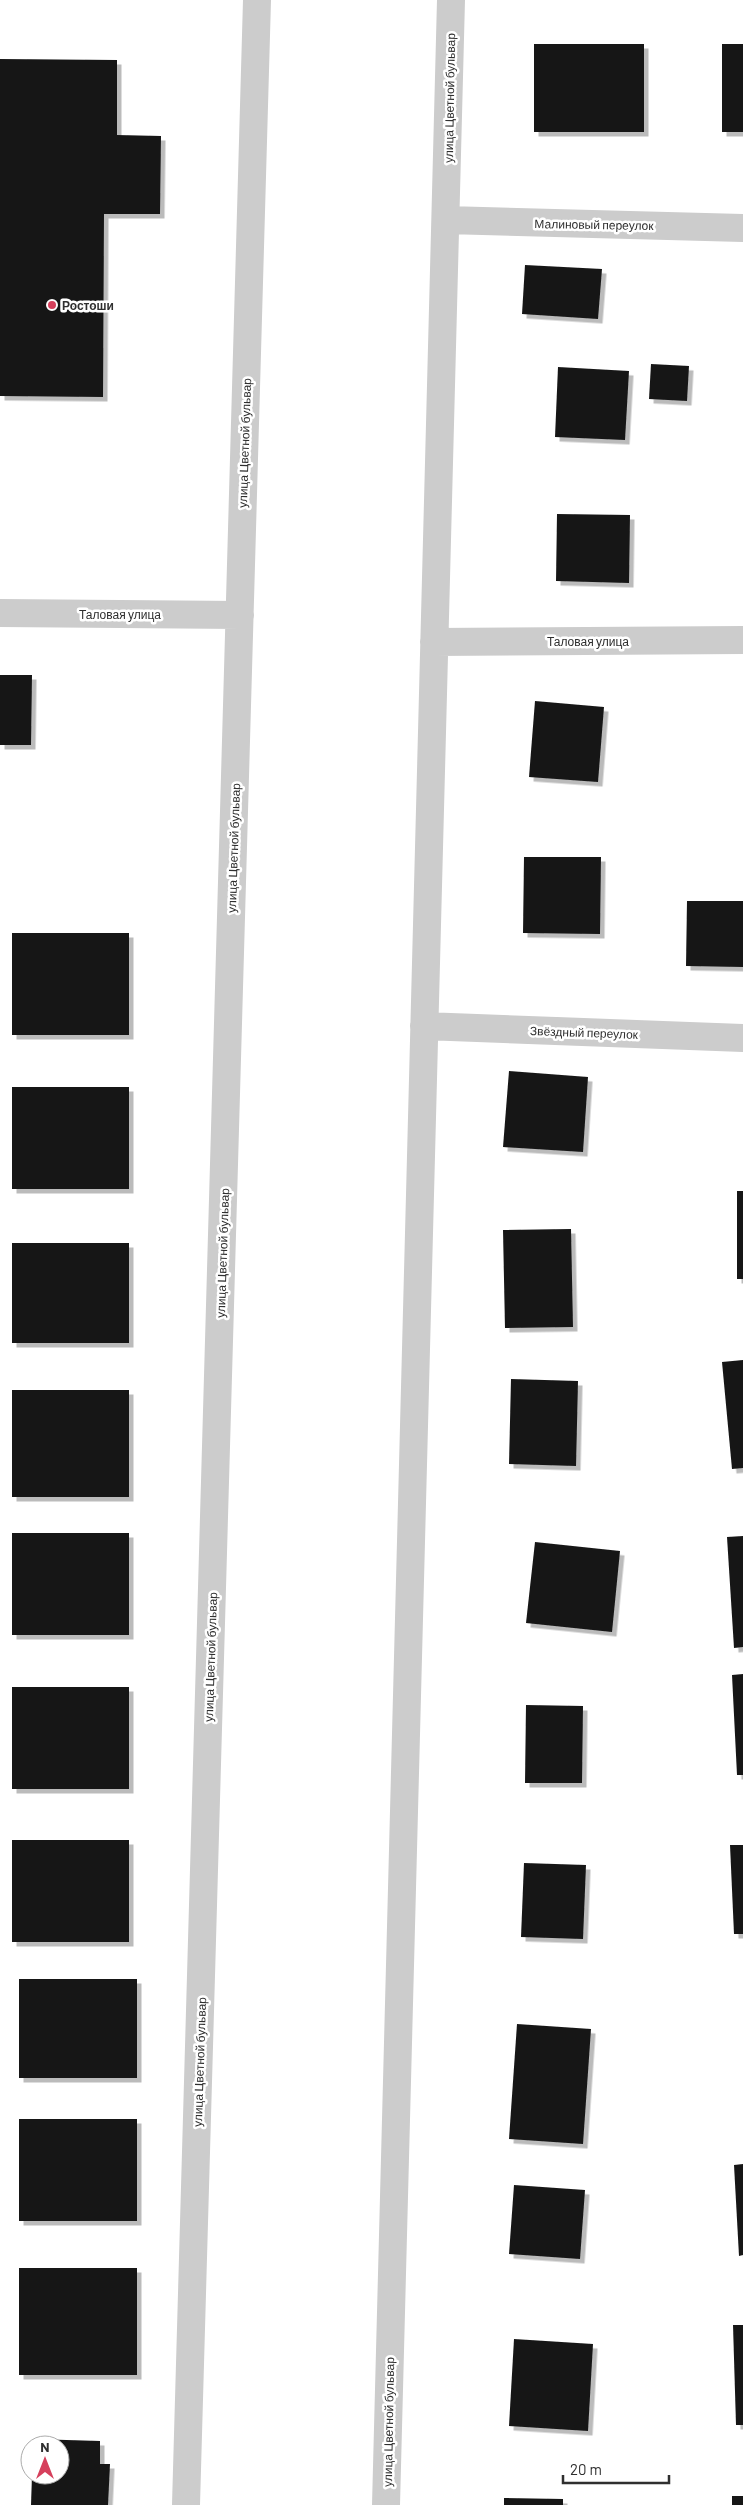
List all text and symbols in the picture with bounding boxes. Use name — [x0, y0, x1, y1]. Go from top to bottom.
street label: улица Цветной бульвар — [441, 33, 458, 163]
street label: Малиновый переулок — [534, 216, 654, 233]
place label: Ростоши — [62, 298, 114, 312]
marker: Ростоши — [46, 299, 58, 311]
street label: улица Цветной бульвар — [235, 378, 254, 508]
street label: Таловая улица — [79, 607, 161, 622]
street label: Таловая улица — [547, 634, 629, 649]
street label: улица Цветной бульвар — [224, 783, 243, 913]
street label: Звёздный переулок — [530, 1023, 639, 1042]
street label: улица Цветной бульвар — [213, 1188, 232, 1318]
street label: улица Цветной бульвар — [201, 1592, 220, 1722]
street label: улица Цветной бульвар — [190, 1997, 209, 2127]
street label: улица Цветной бульвар — [380, 2357, 397, 2487]
north arrow — [20, 2435, 70, 2485]
text: N — [40, 2438, 50, 2455]
scale bar — [563, 2452, 669, 2484]
text: 20 m — [570, 2460, 602, 2478]

